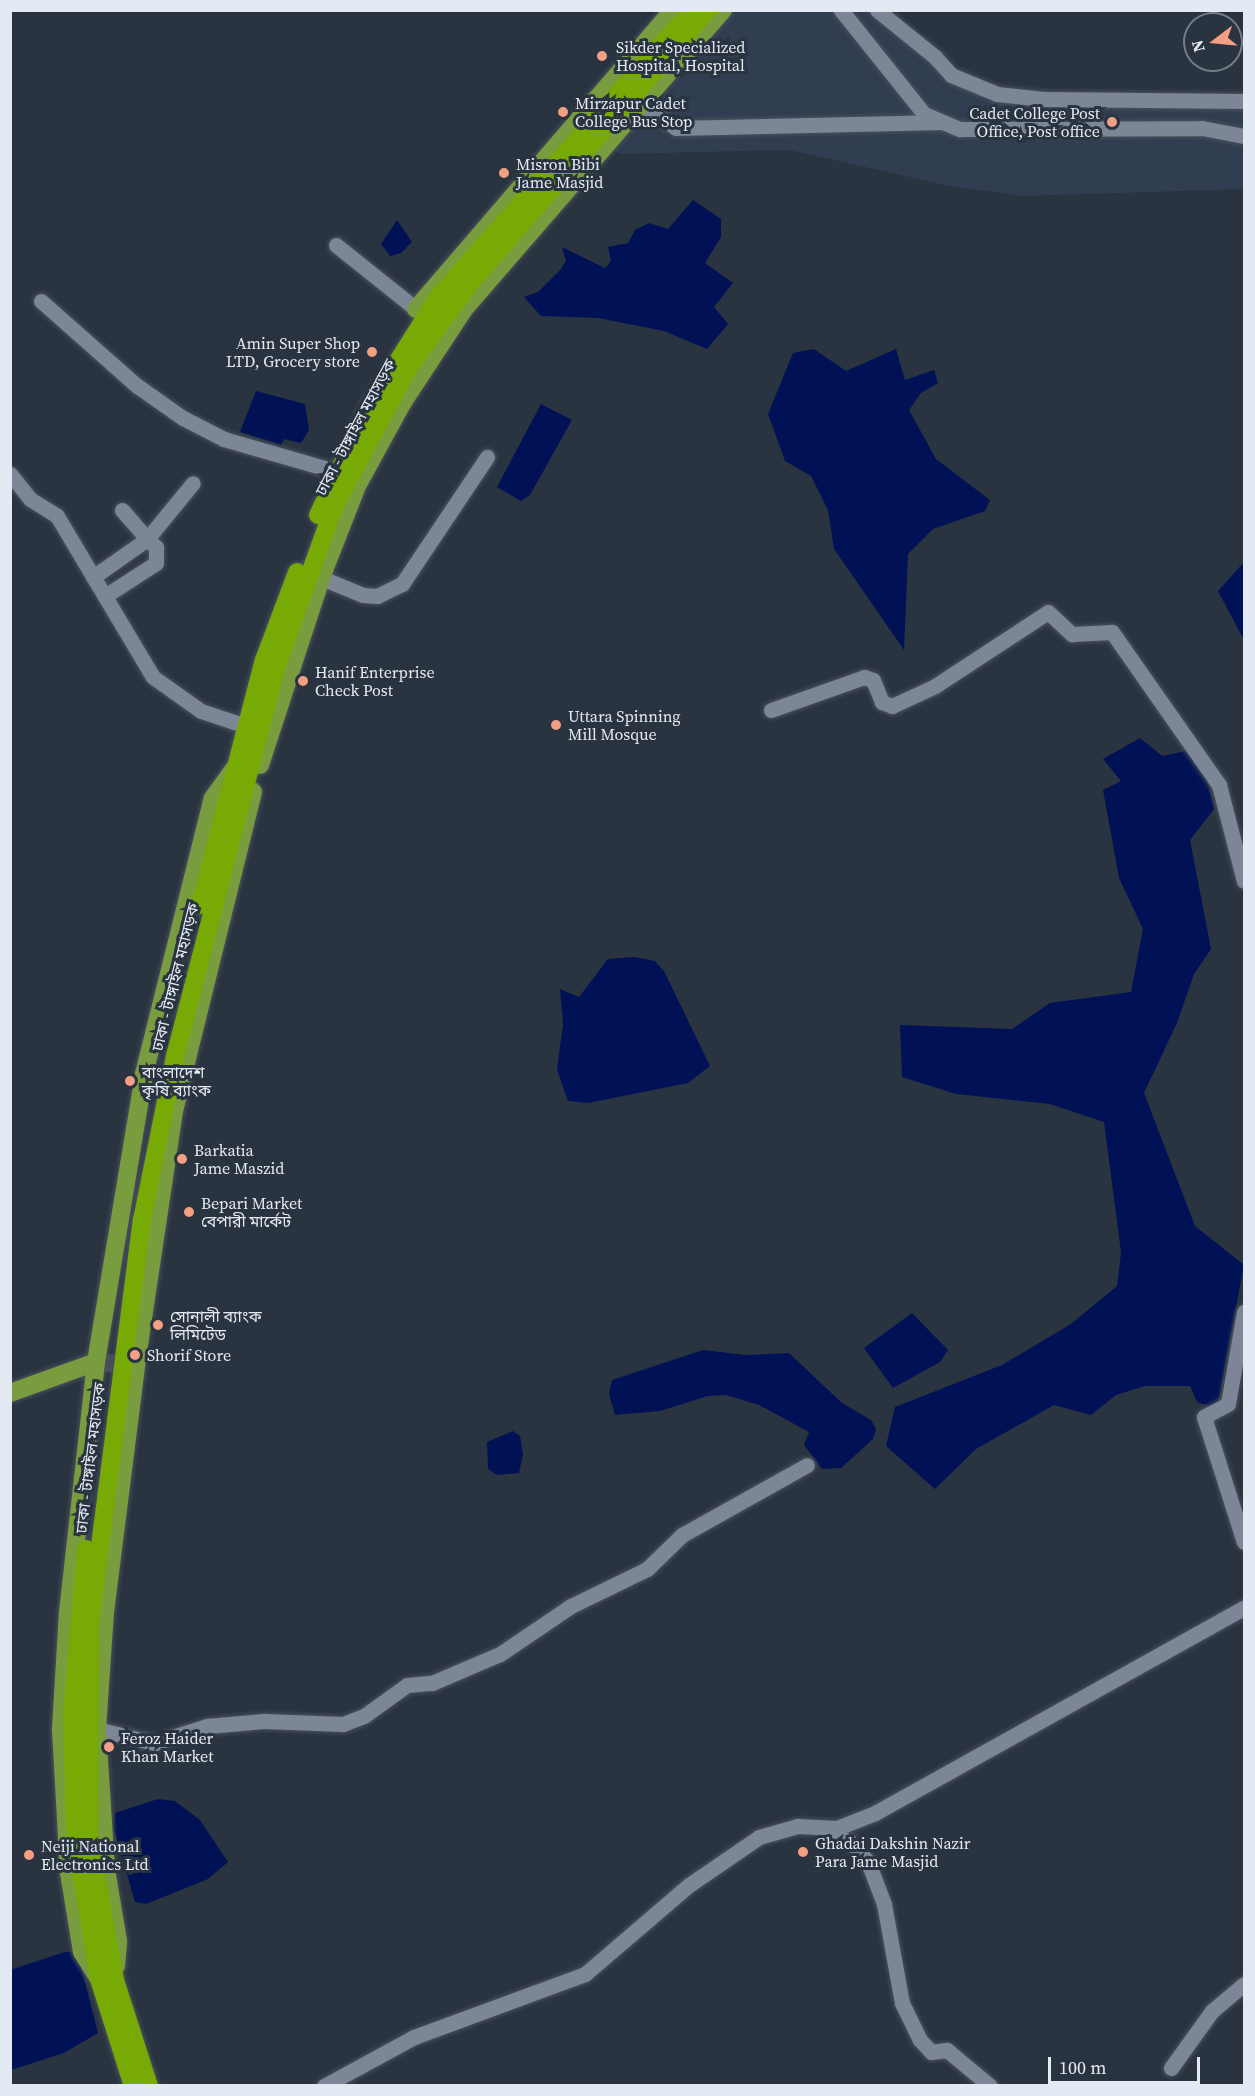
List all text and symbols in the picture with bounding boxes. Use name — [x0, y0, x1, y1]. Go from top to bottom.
north arrow — [1183, 12, 1243, 72]
place label: Sikder Specialized Hospital, Hospital — [616, 37, 745, 75]
text: N — [1185, 38, 1210, 55]
marker: Sikder Specialized Hospital, Hospital — [593, 47, 611, 65]
place label: Mirzapur Cadet College Bus Stop — [575, 93, 692, 131]
place label: Cadet College Post Office, Post office — [969, 103, 1100, 141]
marker: Mirzapur Cadet College Bus Stop — [556, 105, 570, 119]
marker: Cadet College Post Office, Post office — [1105, 115, 1119, 129]
place label: Misron Bibi Jame Masjid — [516, 154, 603, 192]
marker: Misron Bibi Jame Masjid — [497, 166, 511, 180]
place label: Amin Super Shop LTD, Grocery store — [226, 333, 360, 371]
marker: Amin Super Shop LTD, Grocery store — [365, 345, 379, 359]
street label: ঢাকা - টাঙ্গাইল মহাসড়ক — [311, 356, 399, 498]
place label: Hanif Enterprise Check Post — [315, 662, 435, 700]
marker: Hanif Enterprise Check Post — [296, 674, 310, 688]
place label: Uttara Spinning Mill Mosque — [568, 706, 681, 744]
marker: Uttara Spinning Mill Mosque — [549, 718, 563, 732]
street label: ঢাকা - টাঙ্গাইল মহাসড়ক — [147, 901, 203, 1053]
place label: বাংলাদেশ কৃষি ব্যাংক — [142, 1062, 211, 1100]
marker: বাংলাদেশ কৃষি ব্যাংক — [123, 1074, 137, 1088]
place label: Barkatia Jame Maszid — [194, 1140, 284, 1178]
marker: Barkatia Jame Maszid — [175, 1152, 189, 1166]
place label: Bepari Market বেপারী মার্কেট — [201, 1193, 302, 1231]
marker: Bepari Market বেপারী মার্কেট — [182, 1205, 196, 1219]
place label: সোনালী ব্যাংক লিমিটেড — [170, 1306, 262, 1344]
marker: সোনালী ব্যাংক লিমিটেড — [151, 1318, 165, 1332]
place label: Shorif Store — [147, 1345, 231, 1365]
marker: Shorif Store — [128, 1348, 142, 1362]
street label: ঢাকা - টাঙ্গাইল মহাসড়ক — [71, 1382, 109, 1534]
place label: Feroz Haider Khan Market — [121, 1728, 213, 1766]
marker: Feroz Haider Khan Market — [102, 1740, 116, 1754]
place label: Ghadai Dakshin Nazir Para Jame Masjid — [815, 1833, 970, 1871]
place label: Neiji National Electronics Ltd — [41, 1836, 149, 1874]
marker: Ghadai Dakshin Nazir Para Jame Masjid — [796, 1845, 810, 1859]
marker: Neiji National Electronics Ltd — [22, 1848, 36, 1862]
scale bar — [1051, 2045, 1202, 2083]
text: 100 m — [1059, 2055, 1106, 2080]

